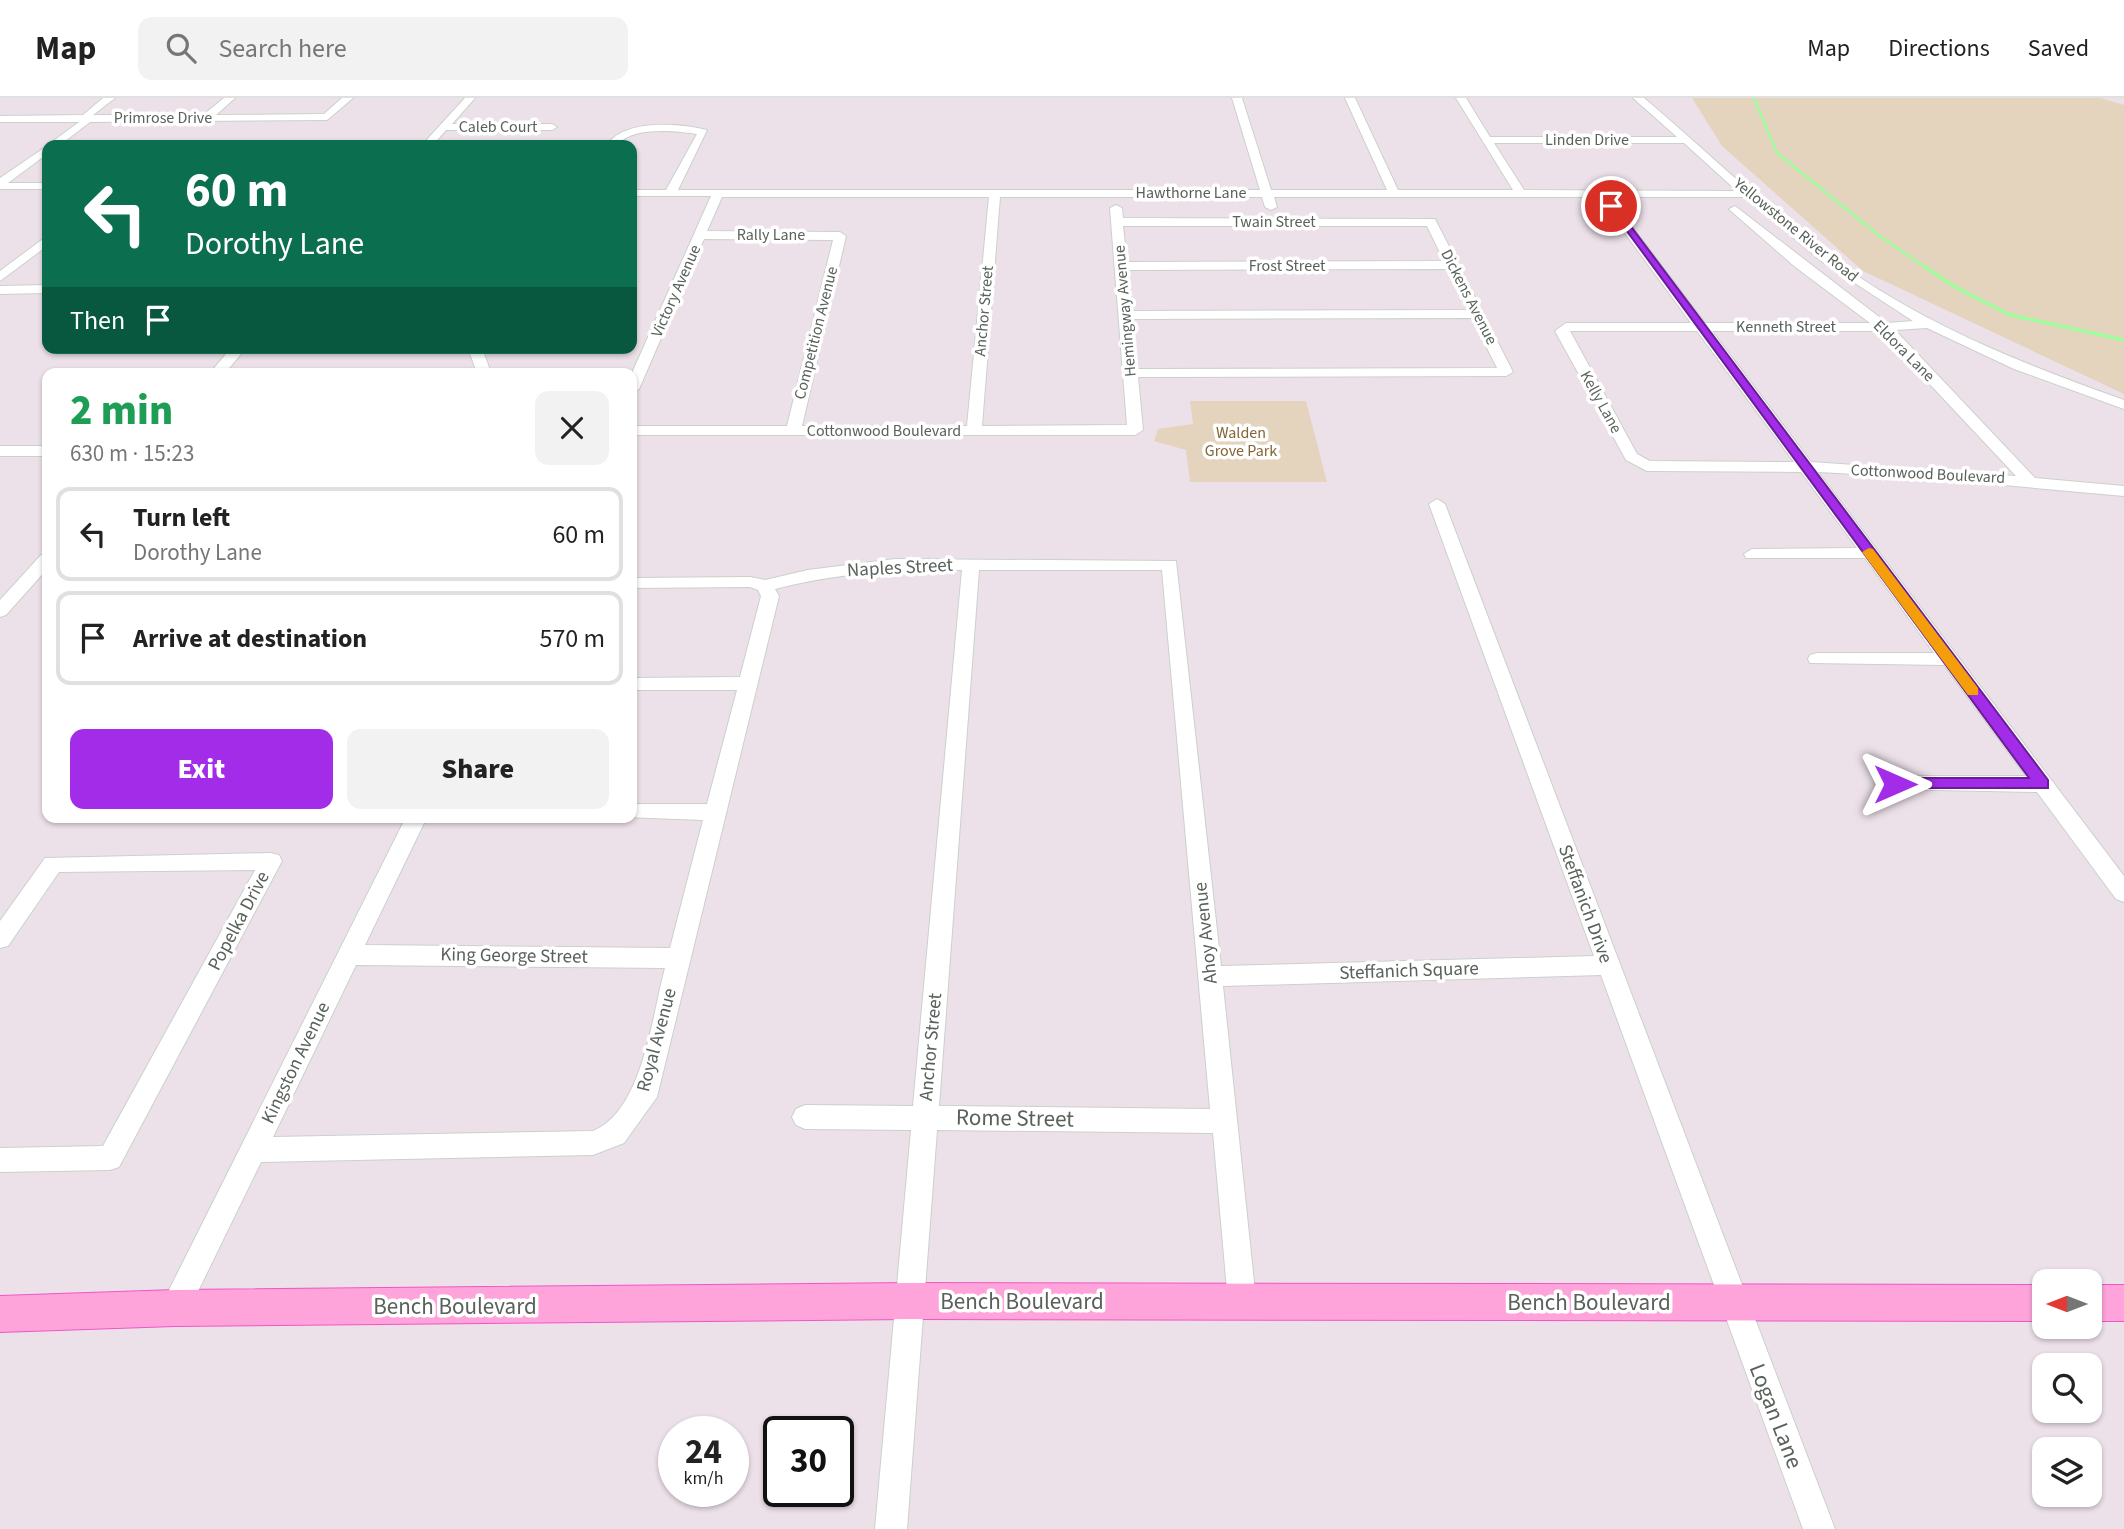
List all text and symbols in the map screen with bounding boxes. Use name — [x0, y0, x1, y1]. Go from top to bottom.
search box — [138, 17, 628, 80]
text: Map — [35, 25, 96, 72]
icon: search — [162, 29, 200, 67]
text: Search here — [218, 30, 347, 67]
text: Map — [1807, 31, 1850, 66]
text: Directions — [1888, 31, 1990, 66]
text: Saved — [2028, 31, 2089, 66]
street label: Primrose Drive — [114, 107, 212, 129]
street label: Caleb Court — [459, 116, 538, 138]
street label: Linden Drive — [1545, 129, 1629, 151]
text: 60 m — [185, 156, 289, 226]
icon: left — [70, 168, 161, 259]
street label: Yellowstone River Road — [1728, 172, 1863, 287]
pin — [1581, 176, 1641, 236]
street label: Hawthorne Lane — [1136, 182, 1246, 204]
icon: arrive — [1592, 187, 1630, 225]
street label: Twain Street — [1232, 211, 1316, 233]
text: Dorothy Lane — [185, 221, 364, 267]
street label: Rally Lane — [737, 224, 805, 246]
street label: Victory Avenue — [646, 241, 706, 341]
street label: Hemingway Avenue — [1108, 244, 1142, 378]
street label: Dickens Avenue — [1435, 245, 1503, 349]
street label: Frost Street — [1249, 255, 1326, 277]
street label: Competition Avenue — [789, 264, 843, 402]
street label: Anchor Street — [969, 264, 999, 357]
icon: arrive — [139, 301, 177, 339]
text: Then — [70, 302, 125, 339]
street label: Eldora Lane — [1868, 315, 1940, 387]
street label: Kenneth Street — [1736, 316, 1836, 338]
street label: Kelly Lane — [1575, 367, 1627, 437]
text: 2 min — [70, 381, 173, 441]
button: close — [535, 391, 609, 465]
street label: Cottonwood Boulevard — [807, 420, 961, 442]
park label: Walden Grove Park — [1205, 422, 1277, 462]
text: 630 m · 15:23 — [70, 437, 194, 470]
street label: Cottonwood Boulevard — [1850, 459, 2006, 489]
text: Turn left — [133, 499, 230, 536]
icon: left — [74, 515, 112, 553]
text: 60 m — [552, 516, 605, 553]
text: Dorothy Lane — [133, 536, 262, 569]
street label: Naples Street — [846, 552, 954, 584]
icon: arrive — [74, 619, 112, 657]
text: Arrive at destination — [133, 620, 367, 657]
text: 570 m — [539, 620, 605, 657]
button: Exit — [70, 729, 333, 809]
button: Share — [347, 729, 609, 809]
position arrow — [1858, 747, 1932, 821]
street label: Steffanich Drive — [1551, 841, 1619, 967]
street label: Popelka Drive — [201, 866, 277, 976]
street label: Ahoy Avenue — [1187, 881, 1225, 985]
street label: King George Street — [440, 941, 589, 971]
street label: Steffanich Square — [1339, 955, 1479, 987]
street label: Royal Avenue — [630, 985, 684, 1095]
street label: Anchor Street — [913, 991, 949, 1102]
street label: Kingston Avenue — [255, 998, 337, 1128]
street label: Rome Street — [956, 1100, 1075, 1136]
north arrow — [2032, 1269, 2102, 1339]
map controls — [2032, 1269, 2102, 1507]
street label: Bench Boulevard — [940, 1285, 1104, 1318]
street label: Bench Boulevard — [1507, 1286, 1671, 1319]
street label: Bench Boulevard — [373, 1290, 537, 1323]
button: search — [2032, 1353, 2102, 1423]
street label: Logan Lane — [1741, 1359, 1811, 1473]
speed limit sign: 30 — [763, 1416, 854, 1507]
text: 24 — [685, 1427, 722, 1477]
button: layers — [2032, 1437, 2102, 1507]
text: km/h — [684, 1466, 723, 1491]

